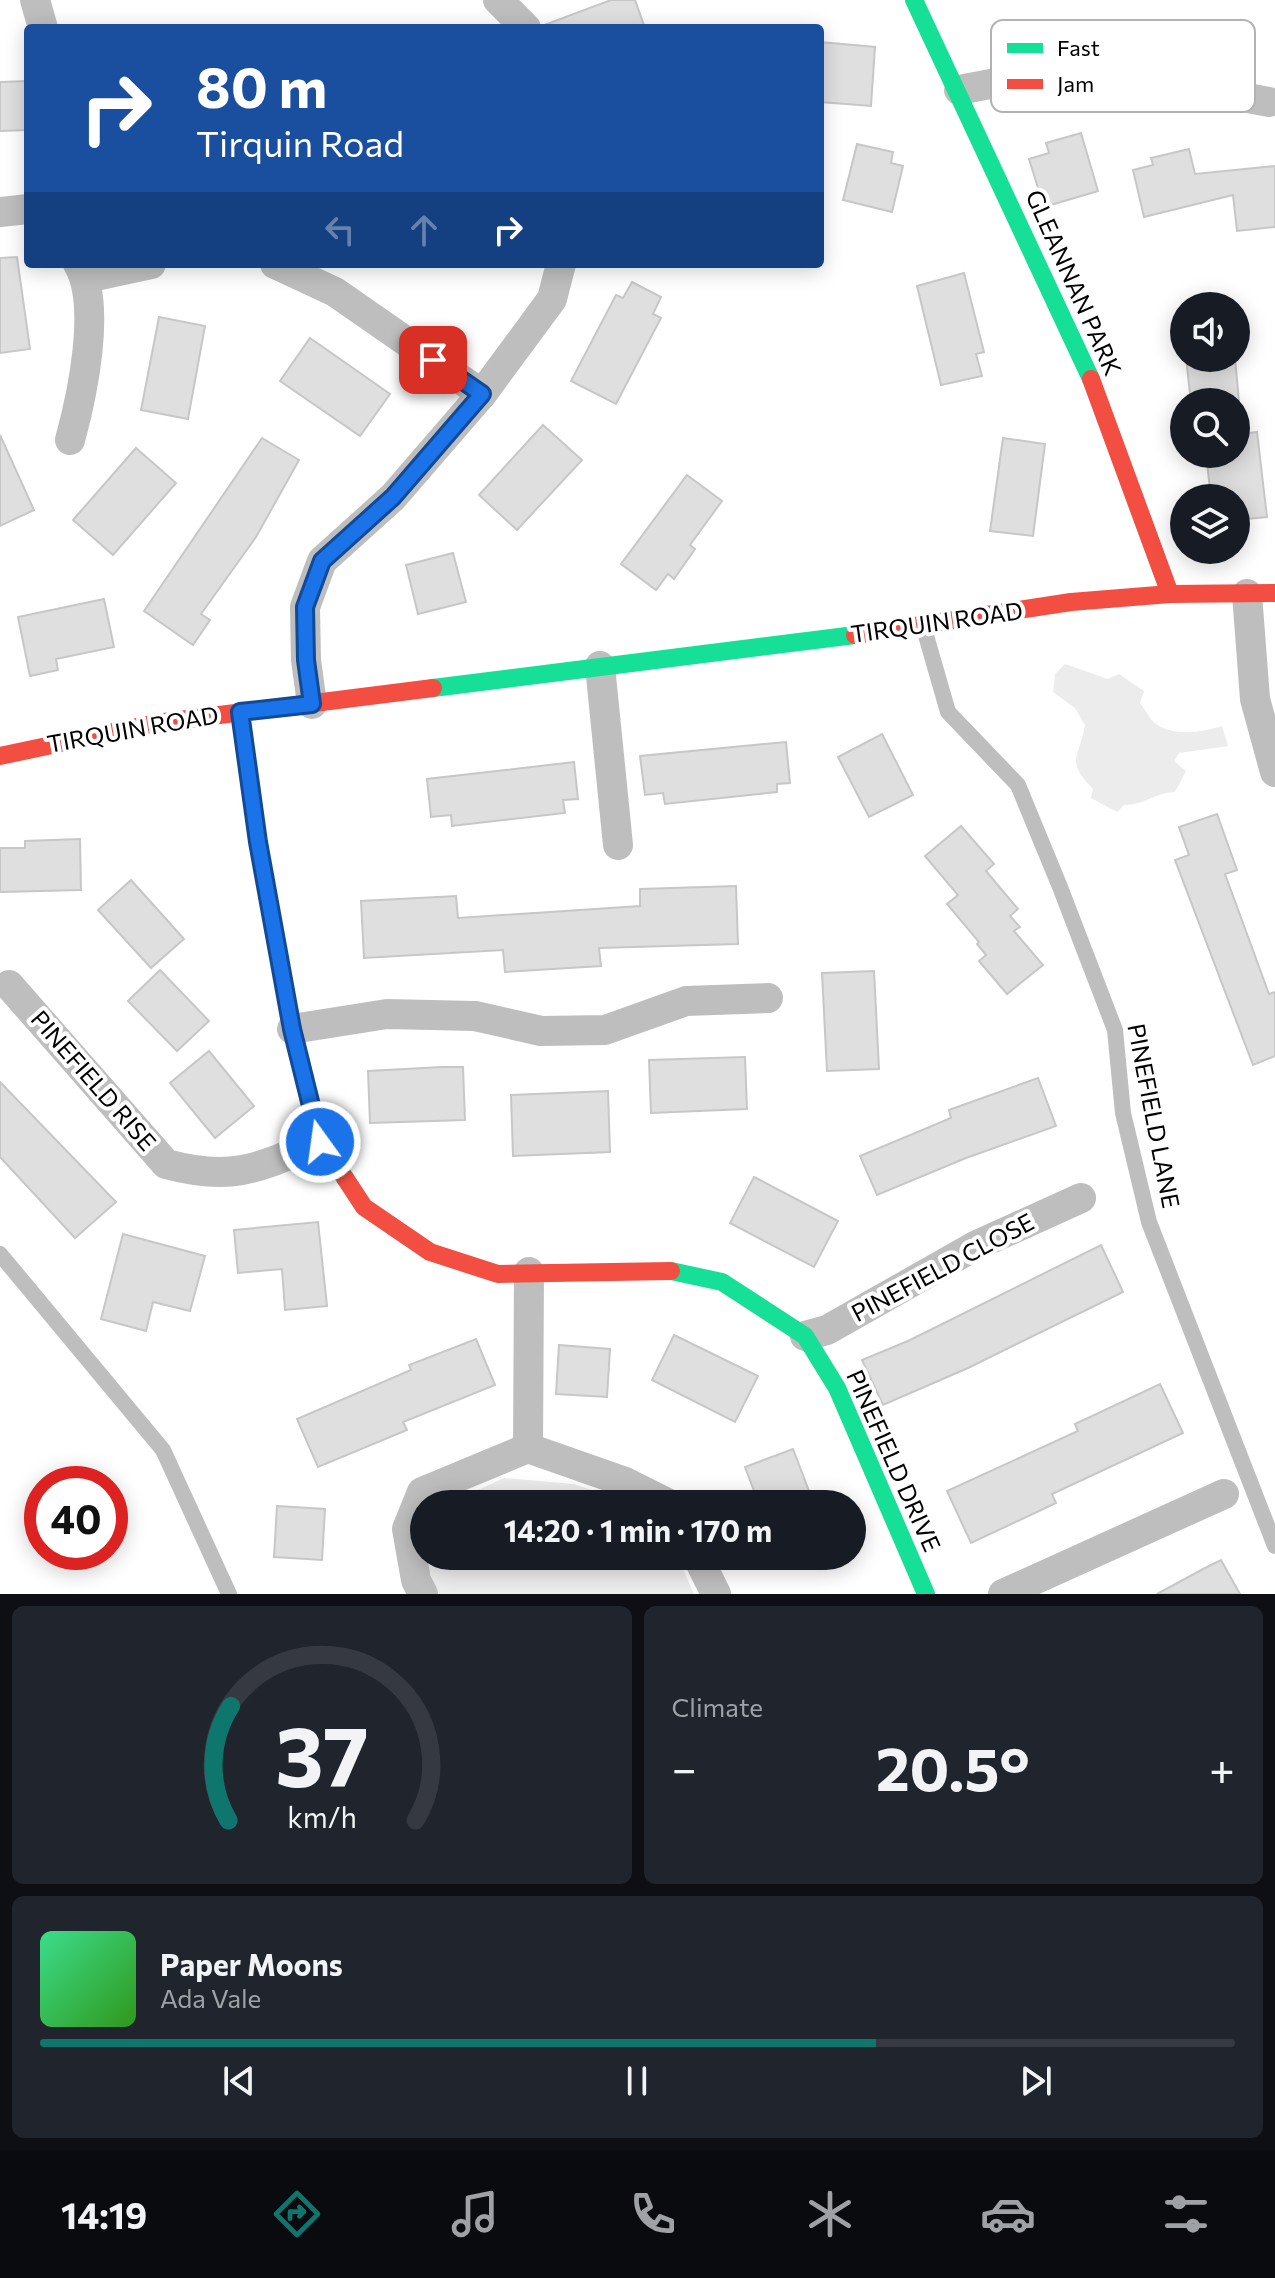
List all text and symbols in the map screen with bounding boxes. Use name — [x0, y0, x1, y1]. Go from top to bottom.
legend — [991, 20, 1255, 112]
text: Fast — [1057, 34, 1100, 61]
text: 80 m — [196, 51, 327, 120]
icon: right — [64, 56, 168, 160]
text: Jam — [1057, 70, 1094, 97]
text: Tirquin Road — [196, 120, 404, 164]
street label: GLEANNAN PARK — [1020, 185, 1128, 380]
icon: left — [318, 208, 362, 252]
icon: ahead — [402, 208, 446, 252]
icon: right — [486, 208, 530, 252]
map controls — [1170, 292, 1250, 564]
button: sound — [1170, 292, 1250, 372]
pin — [399, 326, 467, 394]
icon: arrive — [411, 338, 455, 382]
button: search — [1170, 388, 1250, 468]
button: layers — [1170, 484, 1250, 564]
street label: TIRQUIN ROAD — [849, 595, 1025, 648]
street label: TIRQUIN ROAD — [45, 699, 221, 758]
street label: PINEFIELD RISE — [25, 1004, 163, 1156]
street label: PINEFIELD LANE — [1122, 1021, 1187, 1211]
position arrow — [278, 1100, 362, 1184]
street label: PINEFIELD CLOSE — [846, 1206, 1039, 1327]
street label: PINEFIELD DRIVE — [841, 1365, 947, 1556]
speed limit sign: 40 — [24, 1466, 128, 1570]
text: 14:20 · 1 min · 170 m — [504, 1511, 772, 1548]
text: Climate — [672, 1691, 763, 1722]
text: 37 — [275, 1702, 368, 1804]
text: 20.5° — [876, 1730, 1030, 1803]
text: − — [672, 1740, 697, 1794]
text: + — [1209, 1740, 1235, 1794]
text: km/h — [287, 1799, 357, 1834]
text: Paper Moons — [160, 1945, 343, 1982]
text: Ada Vale — [160, 1982, 261, 2013]
icon: previous — [217, 2059, 261, 2103]
icon: pause — [615, 2059, 659, 2103]
icon: next — [1014, 2059, 1058, 2103]
icon: directions — [269, 2186, 325, 2242]
icon: music — [447, 2186, 503, 2242]
icon: phone — [625, 2186, 681, 2242]
icon: climate — [802, 2186, 858, 2242]
icon: car — [980, 2186, 1036, 2242]
icon: filters — [1158, 2186, 1214, 2242]
text: 14:19 — [61, 2192, 147, 2236]

